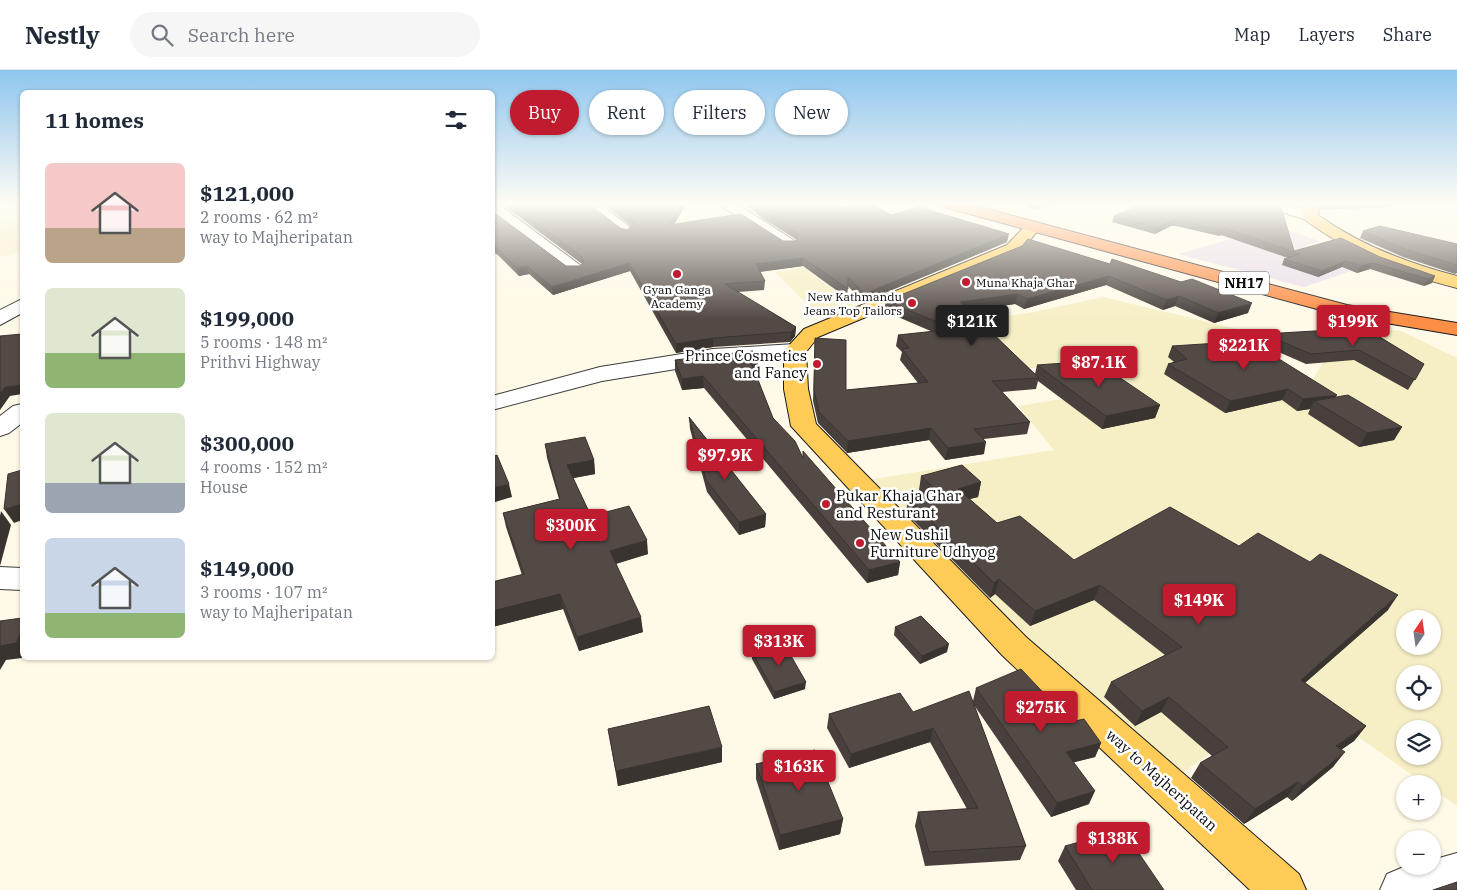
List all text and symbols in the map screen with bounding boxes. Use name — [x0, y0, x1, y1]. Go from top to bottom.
search box — [130, 12, 480, 57]
text: Nestly — [25, 19, 100, 51]
icon: search — [148, 21, 176, 49]
text: Search here — [188, 23, 295, 47]
text: Map — [1234, 23, 1271, 46]
text: Layers — [1299, 23, 1355, 46]
text: Share — [1383, 23, 1432, 46]
chip: Buy — [510, 90, 579, 135]
chip: Rent — [589, 90, 664, 135]
chip: Filters — [674, 90, 765, 135]
chip: New — [775, 90, 848, 135]
text: 11 homes — [45, 106, 144, 134]
icon: filters — [442, 106, 470, 134]
text: $121,000 — [200, 179, 294, 207]
icon: home — [85, 183, 145, 243]
text: 2 rooms · 62 m² — [200, 207, 318, 227]
text: way to Majheripatan — [200, 227, 353, 247]
marker: Gyan Ganga Academy — [671, 268, 683, 280]
road number: NH17 — [1219, 272, 1269, 294]
place label: Muna Khaja Ghar — [976, 275, 1075, 290]
marker: Muna Khaja Ghar — [960, 276, 972, 288]
place label: Gyan Ganga Academy — [643, 282, 711, 311]
place label: New Kathmandu Jeans Top Tailors — [804, 289, 903, 318]
marker: New Kathmandu Jeans Top Tailors — [906, 297, 918, 309]
text: $199,000 — [200, 304, 294, 332]
pin: $121K — [937, 304, 1007, 347]
pin: $199K — [1318, 304, 1388, 347]
icon: home — [85, 308, 145, 368]
text: $121K — [947, 311, 997, 331]
text: $199K — [1328, 311, 1378, 331]
pin: $221K — [1209, 328, 1279, 371]
text: 5 rooms · 148 m² — [200, 332, 328, 352]
text: $221K — [1219, 335, 1269, 355]
place label: Prince Cosmetics and Fancy — [685, 346, 807, 382]
pin: $87.1K — [1058, 346, 1140, 388]
text: Prithvi Highway — [200, 352, 320, 372]
text: $87.1K — [1071, 352, 1127, 372]
marker: Prince Cosmetics and Fancy — [811, 358, 823, 370]
text: $300,000 — [200, 429, 294, 457]
icon: home — [85, 433, 145, 493]
pin: $97.9K — [684, 438, 766, 481]
text: $97.9K — [697, 445, 753, 465]
text: 4 rooms · 152 m² — [200, 457, 328, 477]
text: House — [200, 477, 248, 497]
place label: Pukar Khaja Ghar and Resturant — [836, 486, 961, 522]
marker: Pukar Khaja Ghar and Resturant — [820, 498, 832, 510]
pin: $300K — [536, 508, 606, 551]
text: $300K — [546, 515, 596, 535]
place label: New Sushil Furniture Udhyog — [870, 525, 996, 561]
marker: New Sushil Furniture Udhyog — [854, 537, 866, 549]
text: $149,000 — [200, 554, 294, 582]
icon: home — [85, 558, 145, 618]
text: 3 rooms · 107 m² — [200, 582, 328, 602]
pin: $149K — [1164, 584, 1234, 626]
text: $149K — [1174, 590, 1224, 610]
text: way to Majheripatan — [200, 602, 353, 622]
north arrow — [1396, 610, 1441, 655]
map controls — [1396, 610, 1441, 875]
pin: $313K — [744, 624, 814, 667]
text: $313K — [754, 631, 804, 651]
button: locate — [1396, 665, 1441, 710]
pin: $275K — [1006, 690, 1076, 733]
text: $275K — [1016, 697, 1066, 717]
button: layers — [1396, 720, 1441, 765]
street label: way to Majheripatan — [1102, 725, 1222, 835]
pin: $163K — [764, 750, 834, 792]
text: $163K — [774, 756, 824, 776]
button: + — [1396, 775, 1441, 820]
pin: $138K — [1078, 822, 1148, 864]
text: $138K — [1088, 828, 1138, 848]
button: − — [1396, 830, 1441, 875]

